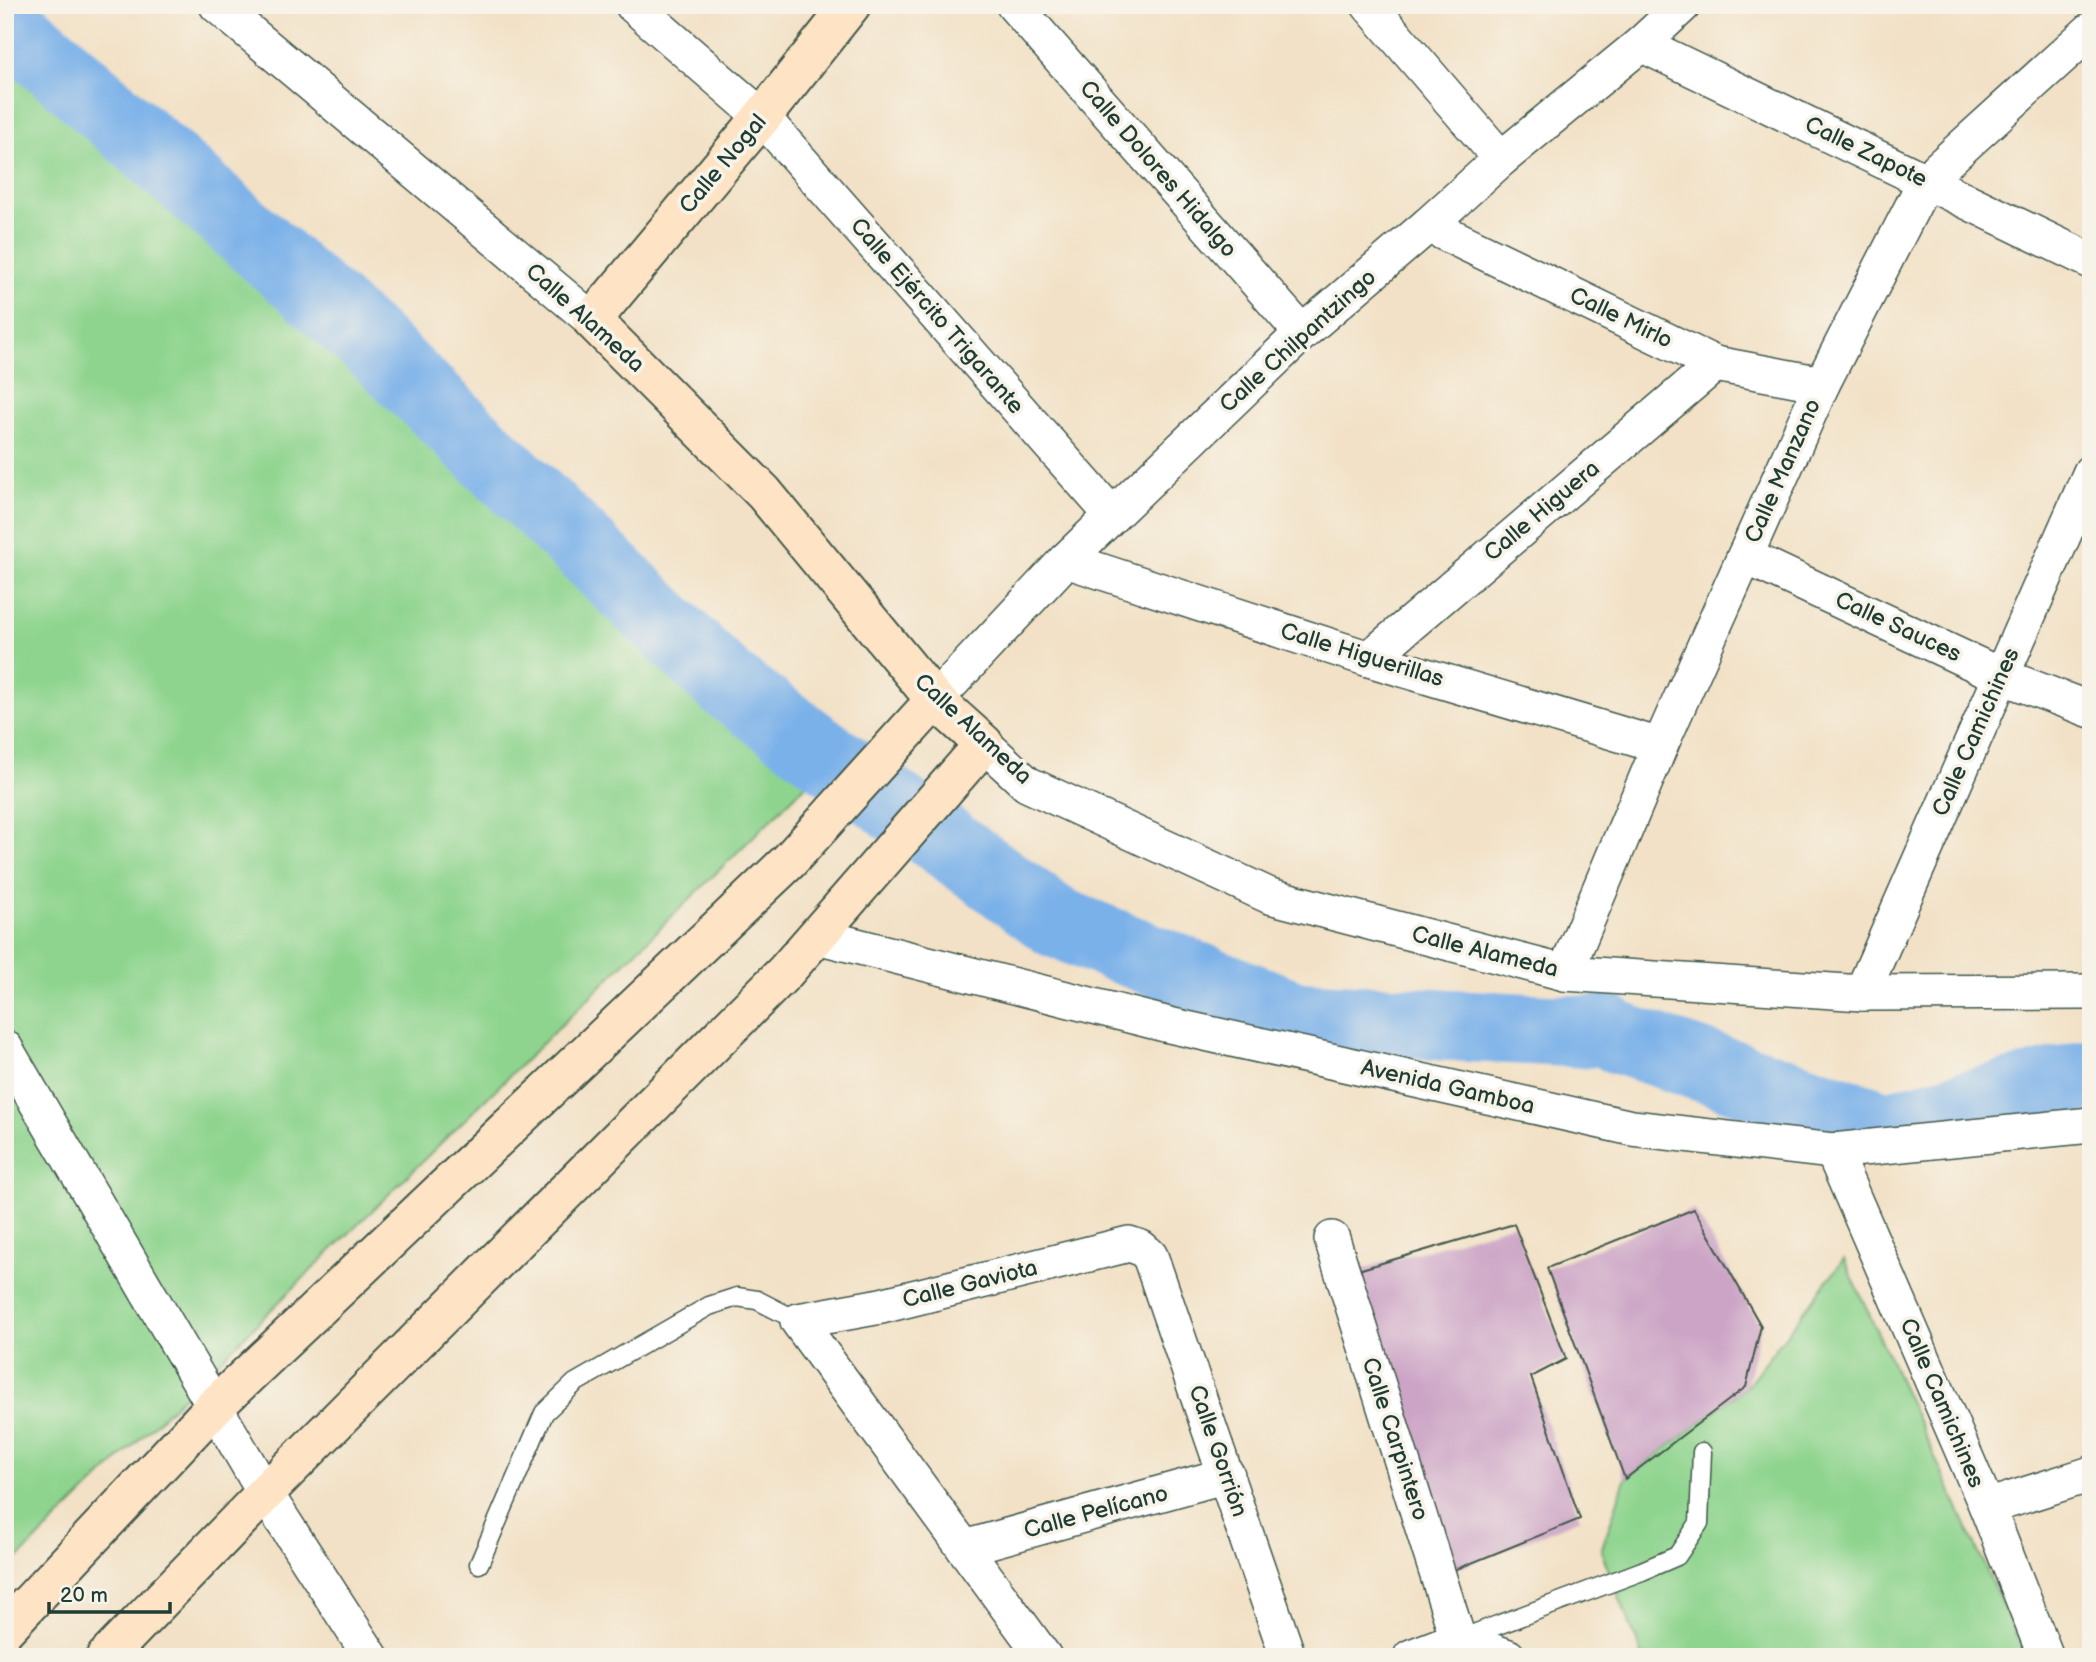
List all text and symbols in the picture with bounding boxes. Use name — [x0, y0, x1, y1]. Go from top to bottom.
street label: Calle Dolores Hidalgo — [1073, 75, 1243, 263]
street label: Calle Nogal — [673, 109, 773, 219]
street label: Calle Zapote — [1800, 110, 1932, 194]
street label: Calle Ejército Trigarante — [844, 212, 1030, 420]
street label: Calle Alameda — [520, 257, 650, 379]
street label: Calle Chilpantzingo — [1214, 263, 1382, 419]
street label: Calle Mirlo — [1565, 281, 1677, 355]
street label: Calle Manzano — [1739, 395, 1827, 547]
street label: Calle Higuera — [1479, 455, 1605, 567]
street label: Calle Sauces — [1831, 586, 1965, 668]
street label: Calle Higuerillas — [1277, 617, 1447, 693]
street label: Calle Camichines — [1926, 643, 2026, 821]
street label: Calle Alameda — [909, 668, 1037, 790]
street label: Calle Alameda — [1409, 920, 1561, 984]
street label: Avenida Gamboa — [1359, 1053, 1537, 1121]
street label: Calle Gaviota — [900, 1254, 1040, 1314]
street label: Calle Camichines — [1894, 1314, 1990, 1492]
street label: Calle Carpintero — [1355, 1354, 1435, 1524]
street label: Calle Gorrión — [1182, 1381, 1254, 1521]
street label: Calle Pelícano — [1021, 1479, 1171, 1545]
scale bar — [49, 1571, 170, 1615]
text: 20 m — [60, 1583, 108, 1608]

